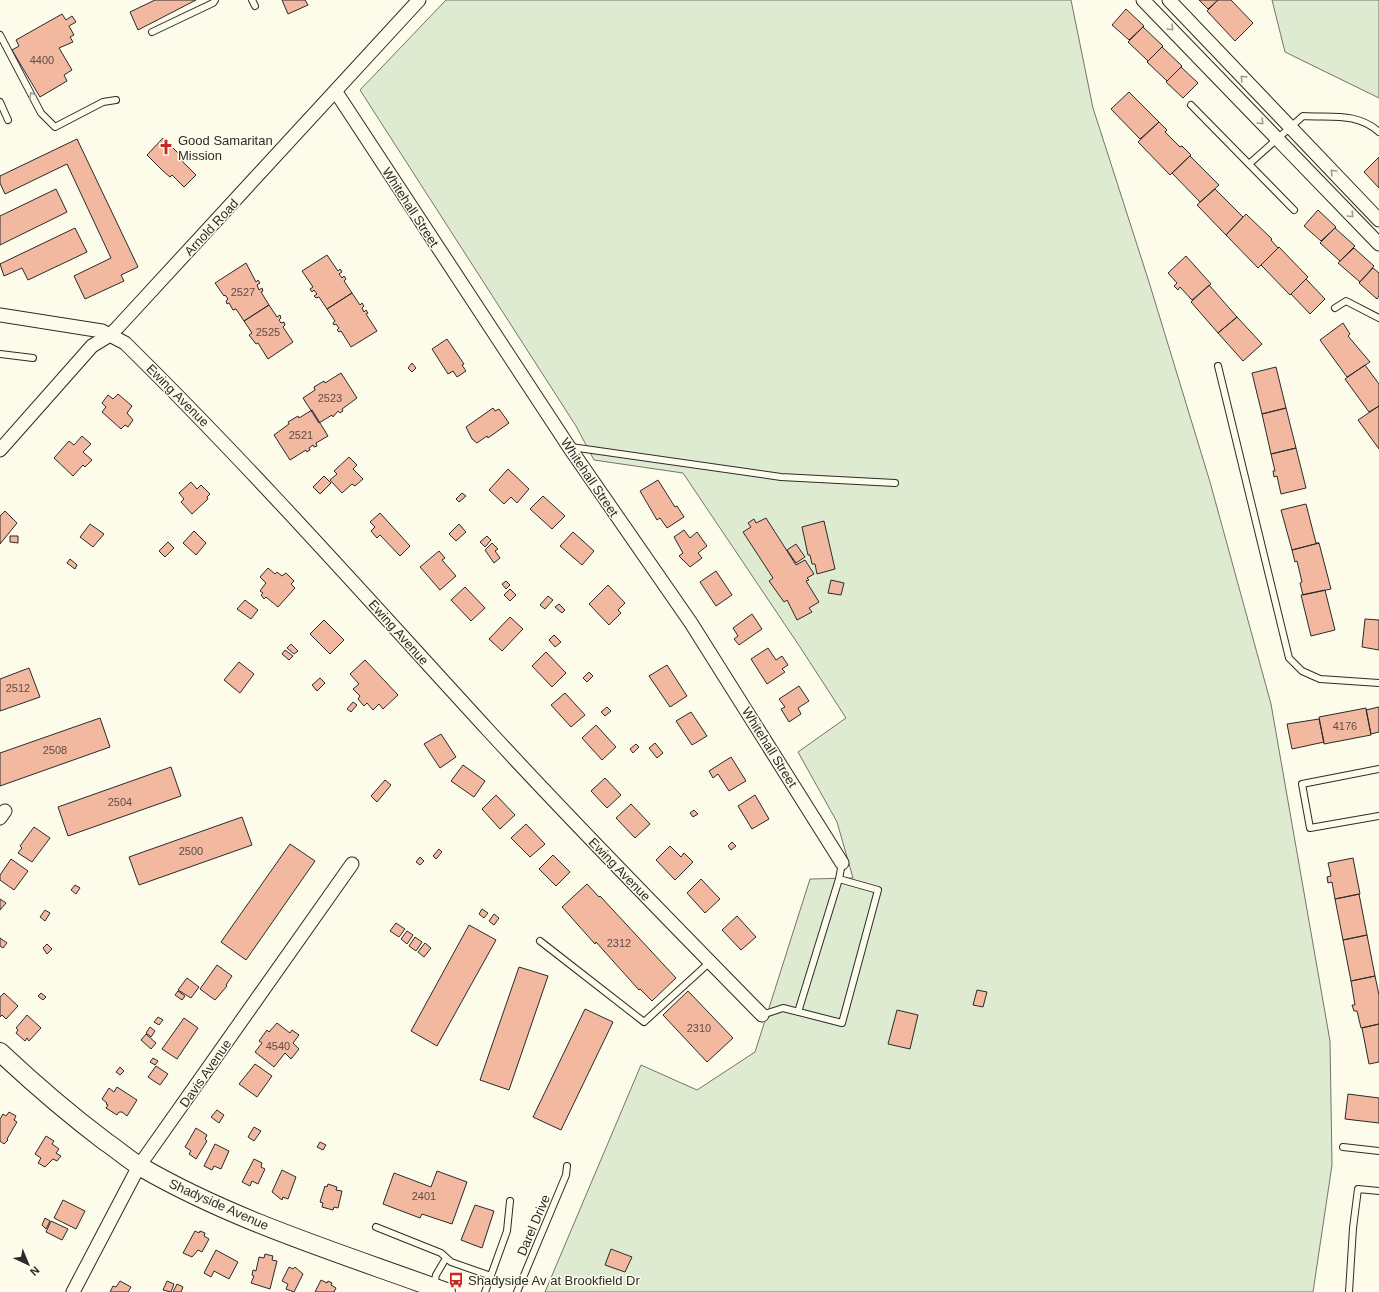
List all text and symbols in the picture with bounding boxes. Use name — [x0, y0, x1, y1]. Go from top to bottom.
one-way arrow — [1166, 23, 1173, 31]
house number: 4400 — [30, 54, 54, 66]
one-way arrow — [1240, 75, 1247, 83]
one-way arrow — [29, 92, 37, 100]
one-way arrow — [1256, 117, 1264, 125]
place label: Good Samaritan Mission — [178, 133, 273, 163]
church icon: Good Samaritan Mission — [157, 138, 175, 156]
street label: Whitehall Street — [379, 165, 442, 250]
one-way arrow — [1330, 169, 1337, 177]
street label: Arnold Road — [181, 196, 241, 259]
one-way arrow — [1346, 210, 1354, 218]
house number: 2527 — [231, 286, 255, 298]
house number: 2525 — [256, 326, 280, 338]
street label: Ewing Avenue — [143, 361, 212, 430]
house number: 2523 — [318, 392, 342, 404]
house number: 2521 — [289, 429, 313, 441]
street label: Whitehall Street — [558, 435, 622, 520]
street label: Ewing Avenue — [366, 597, 432, 668]
house number: 2512 — [6, 682, 30, 694]
street label: Whitehall Street — [739, 704, 800, 790]
house number: 4176 — [1333, 720, 1357, 732]
house number: 2508 — [43, 744, 67, 756]
house number: 2504 — [108, 796, 132, 808]
street label: Ewing Avenue — [586, 835, 654, 904]
house number: 2500 — [179, 845, 203, 857]
house number: 2312 — [607, 937, 631, 949]
house number: 2310 — [687, 1022, 711, 1034]
street label: Davis Avenue — [177, 1037, 234, 1110]
house number: 4540 — [266, 1040, 290, 1052]
street label: Shadyside Avenue — [167, 1176, 271, 1233]
house number: 2401 — [412, 1190, 436, 1202]
street label: Darel Drive — [514, 1192, 553, 1258]
north arrow — [8, 1244, 48, 1284]
text: N — [28, 1264, 42, 1278]
bus stop icon: Shadyside Av at Brookfield Dr — [447, 1271, 465, 1289]
place label: Shadyside Av at Brookfield Dr — [468, 1273, 640, 1288]

